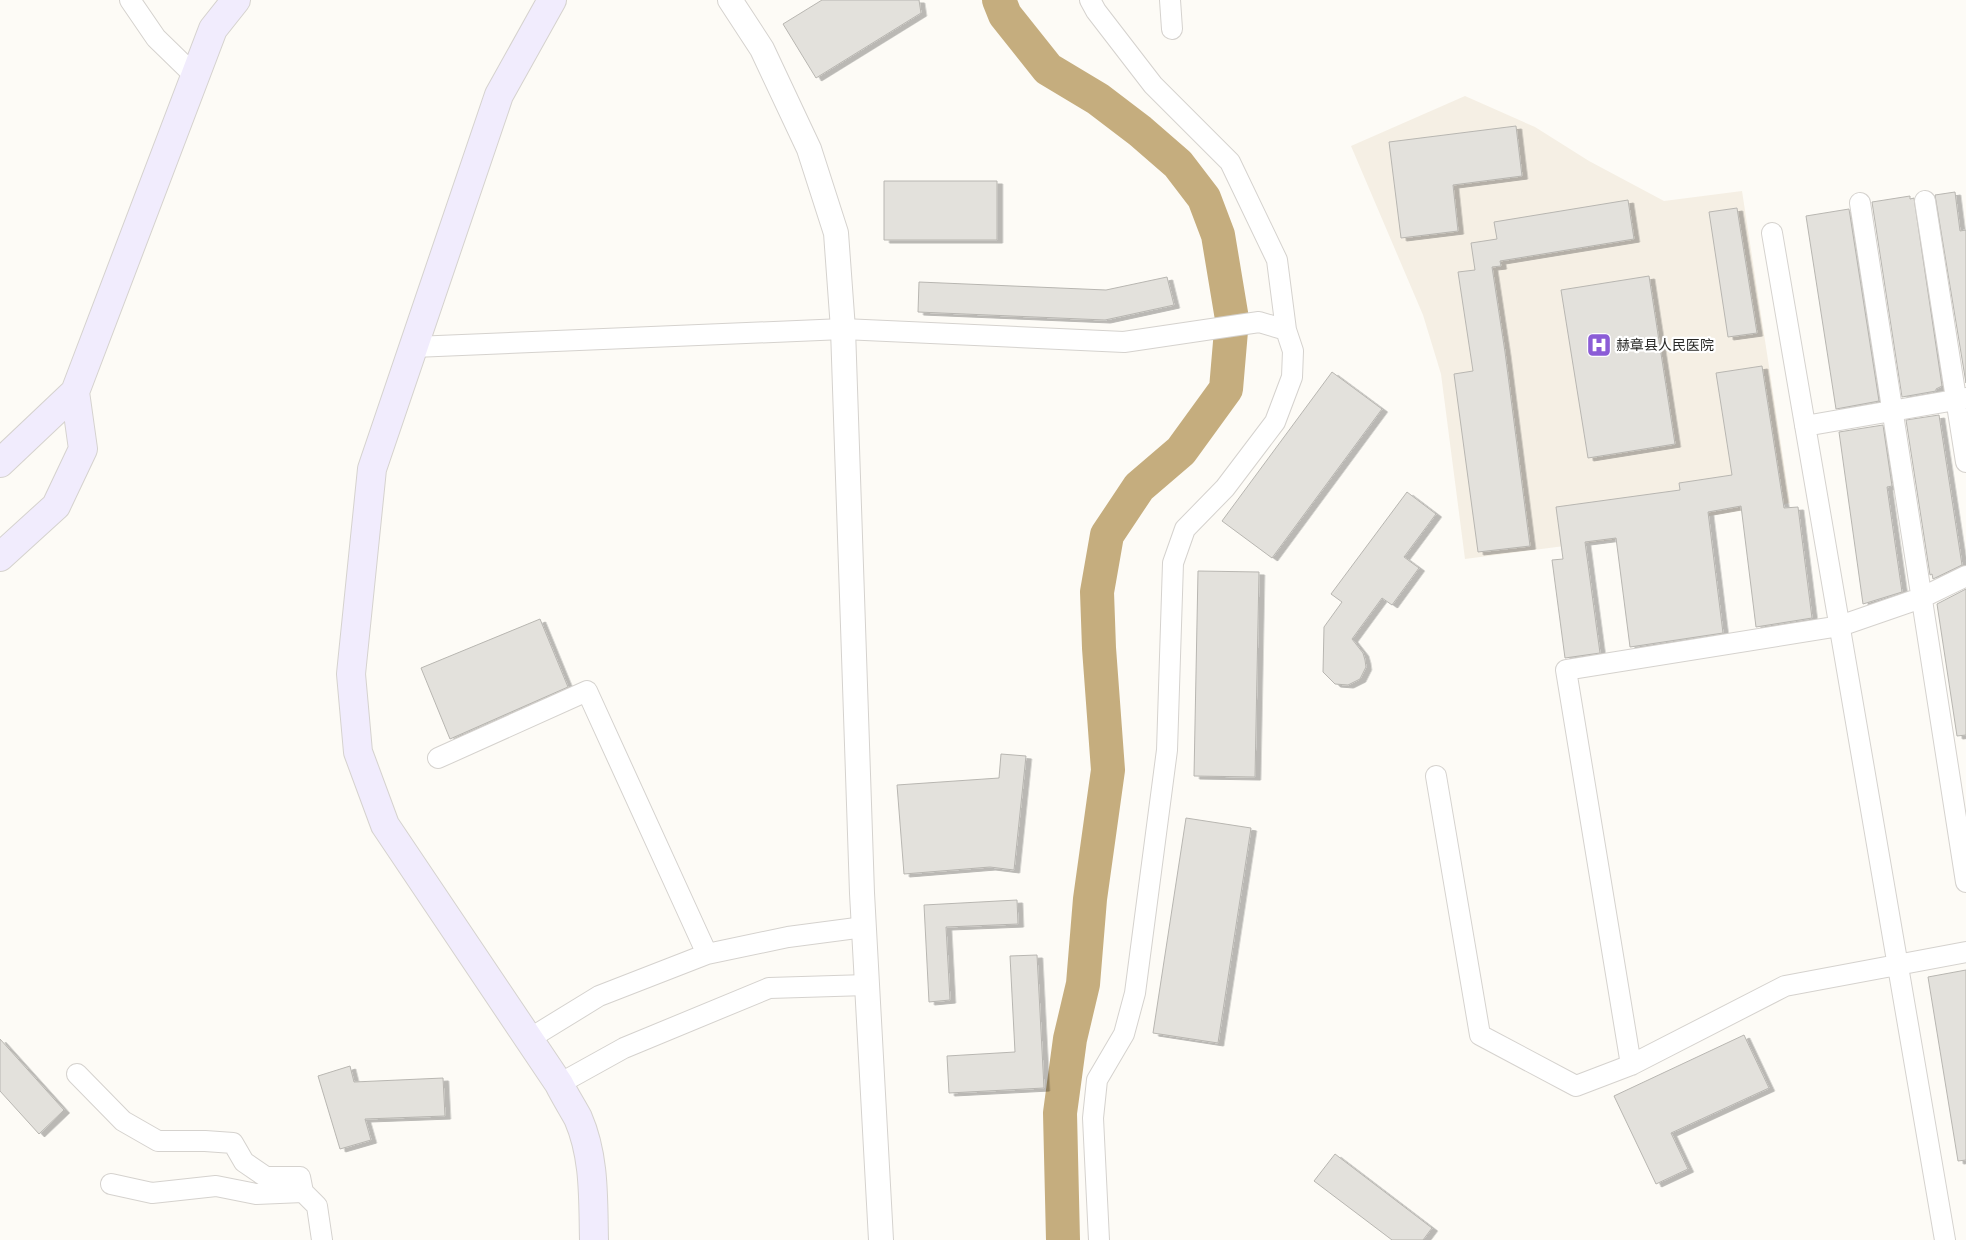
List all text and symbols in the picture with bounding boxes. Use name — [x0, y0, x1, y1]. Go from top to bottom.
hospital icon: 赫章县人民医院 — [1586, 332, 1612, 358]
place label: 赫章县人民医院 — [1616, 336, 1714, 354]

